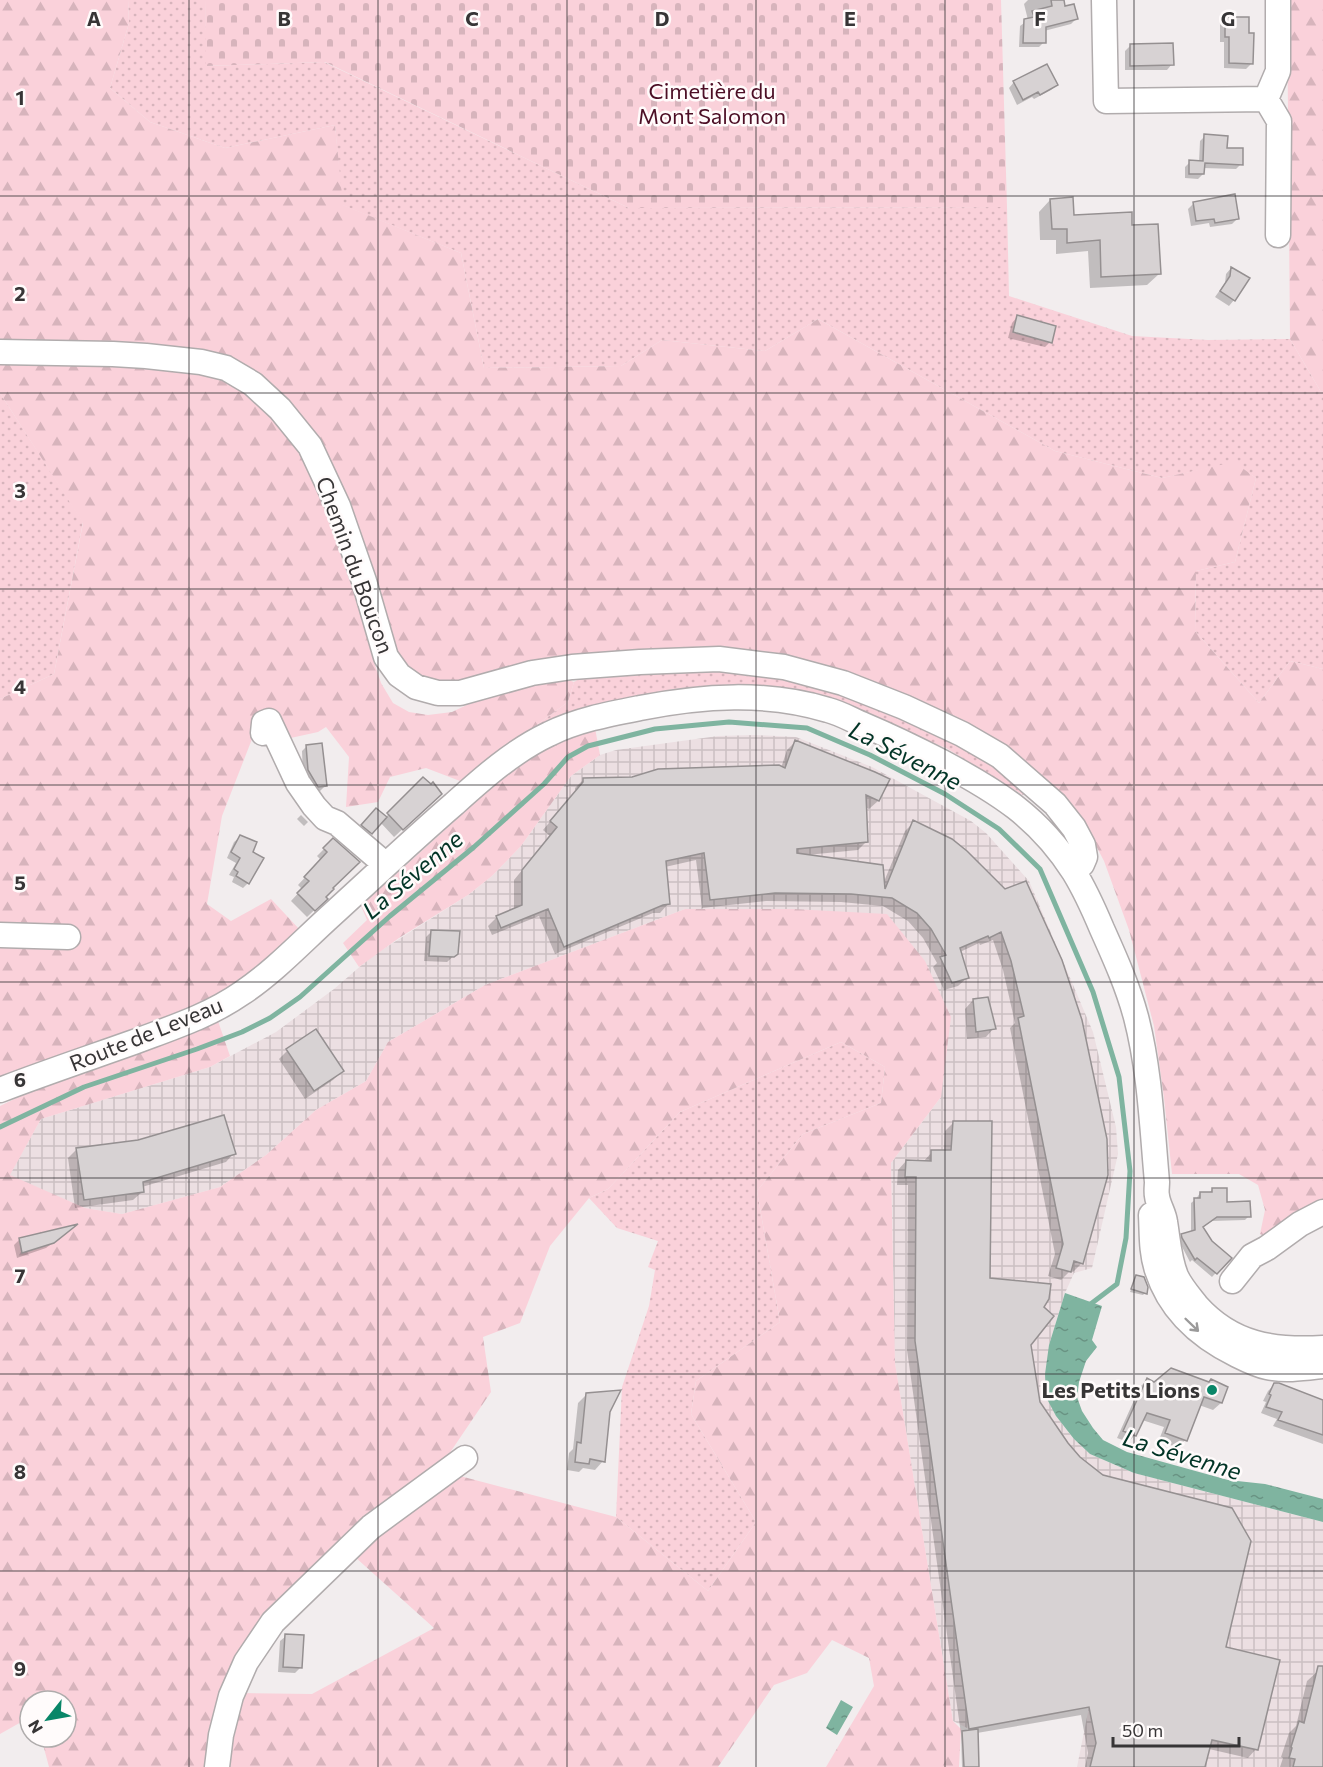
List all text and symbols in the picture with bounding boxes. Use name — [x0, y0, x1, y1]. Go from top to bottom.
text: A — [87, 6, 101, 30]
text: B — [277, 6, 291, 30]
text: C — [465, 6, 479, 30]
text: D — [655, 6, 669, 30]
text: E — [844, 6, 856, 30]
text: F — [1034, 6, 1046, 30]
text: G — [1221, 6, 1235, 30]
park label: Cimetière du Mont Salomon — [638, 77, 786, 129]
text: 1 — [15, 85, 25, 109]
text: 2 — [14, 281, 26, 305]
street label: Chemin du Boucon — [311, 473, 400, 657]
text: 3 — [14, 478, 26, 502]
text: 4 — [14, 674, 26, 698]
water label: La Sévenne — [845, 714, 967, 795]
water label: La Sévenne — [356, 823, 468, 924]
text: 5 — [14, 870, 26, 894]
street label: Route de Leveau — [65, 991, 226, 1077]
text: 6 — [14, 1067, 26, 1091]
text: 7 — [15, 1263, 26, 1287]
one-way arrow — [1184, 1318, 1199, 1333]
place label: Les Petits Lions — [1042, 1376, 1200, 1403]
marker: Les Petits Lions — [1205, 1383, 1219, 1397]
water label: La Sévenne — [1120, 1422, 1245, 1485]
text: 8 — [14, 1459, 26, 1483]
text: 9 — [14, 1656, 26, 1680]
north arrow — [18, 1689, 78, 1749]
scale bar — [1113, 1710, 1239, 1748]
text: N — [23, 1717, 46, 1737]
text: 50 m — [1122, 1719, 1163, 1741]

